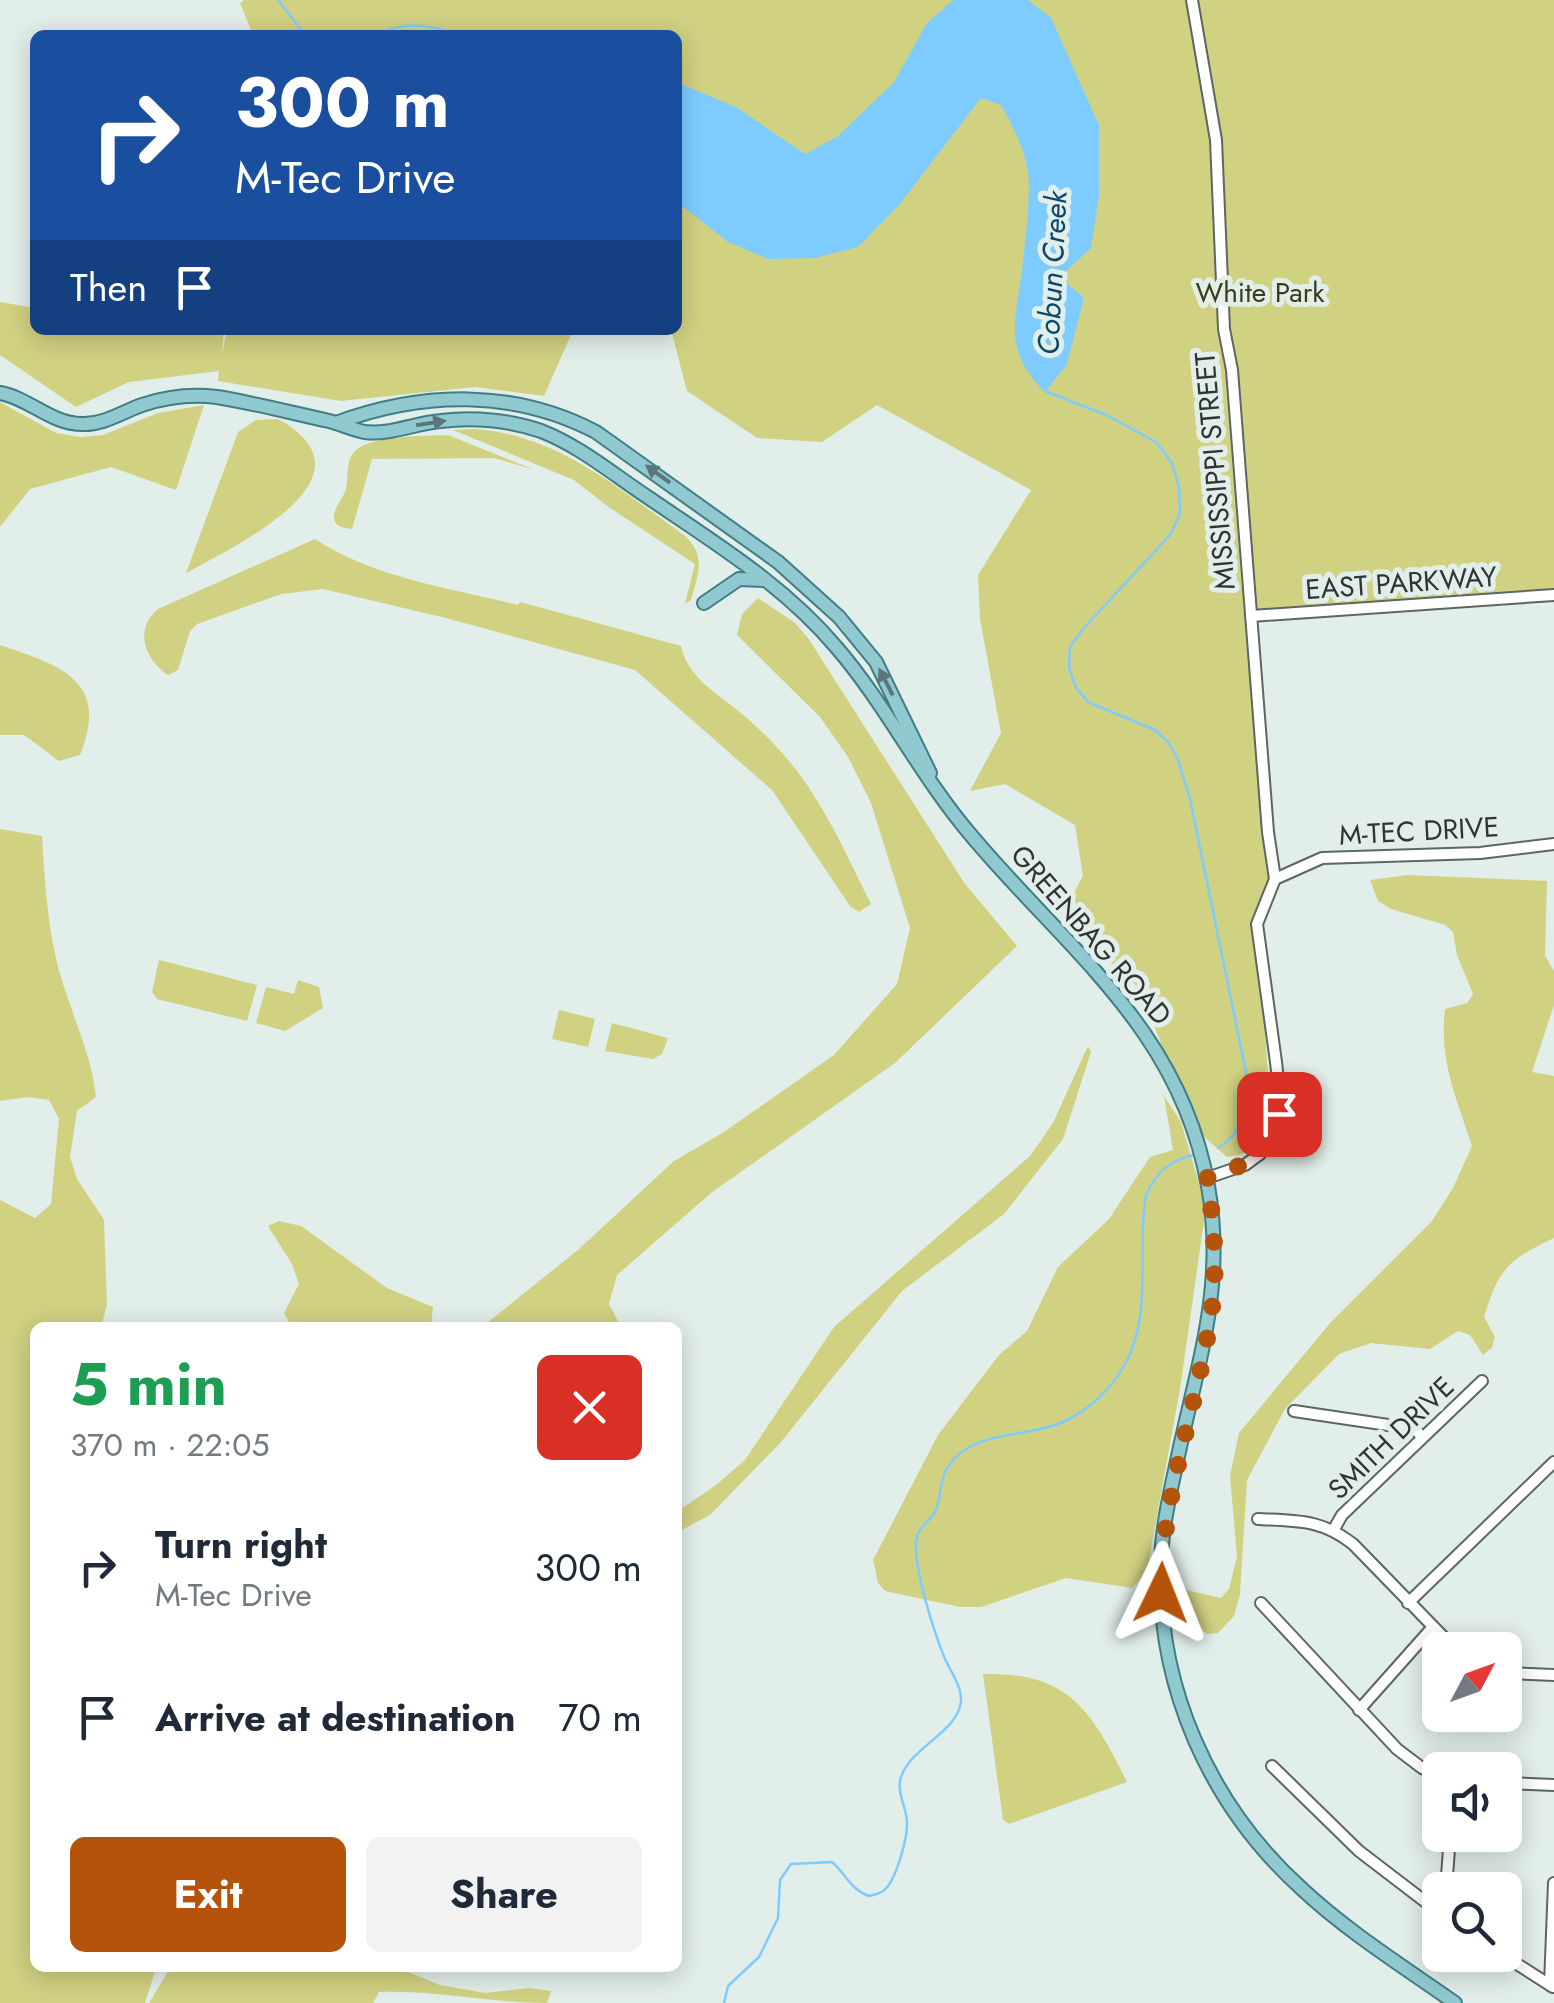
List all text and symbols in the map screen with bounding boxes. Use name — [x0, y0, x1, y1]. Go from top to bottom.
text: 300 m — [235, 52, 450, 153]
icon: right — [70, 70, 200, 200]
text: M-Tec Drive — [235, 145, 456, 210]
water label: Cobun Creek — [1026, 189, 1078, 356]
text: Then — [70, 260, 147, 315]
icon: arrive — [167, 260, 222, 315]
park label: White Park — [1195, 272, 1325, 313]
street label: MISSISSIPPI STREET — [1184, 350, 1246, 592]
one-way arrow — [416, 415, 448, 431]
one-way arrow — [644, 465, 671, 484]
street label: EAST PARKWAY — [1304, 556, 1498, 610]
one-way arrow — [878, 668, 895, 697]
street label: M-TEC DRIVE — [1338, 806, 1500, 856]
street label: GREENBAG ROAD — [1001, 836, 1181, 1034]
pin — [1237, 1072, 1322, 1157]
icon: arrive — [1252, 1087, 1307, 1142]
text: 5 min — [70, 1341, 227, 1428]
button: close — [537, 1355, 642, 1460]
street label: SMITH DRIVE — [1319, 1367, 1463, 1509]
text: 370 m · 22:05 — [70, 1422, 270, 1468]
text: Turn right — [155, 1517, 327, 1572]
icon: right — [70, 1540, 125, 1595]
text: 300 m — [535, 1540, 642, 1595]
position arrow — [1109, 1541, 1213, 1645]
text: M-Tec Drive — [155, 1572, 312, 1618]
north arrow — [1422, 1632, 1522, 1732]
map controls — [1422, 1632, 1522, 1972]
icon: arrive — [70, 1690, 125, 1745]
text: Arrive at destination — [155, 1690, 516, 1745]
text: 70 m — [558, 1690, 642, 1745]
button: sound — [1422, 1752, 1522, 1852]
button: Exit — [70, 1837, 346, 1952]
button: Share — [366, 1837, 642, 1952]
button: search — [1422, 1872, 1522, 1972]

